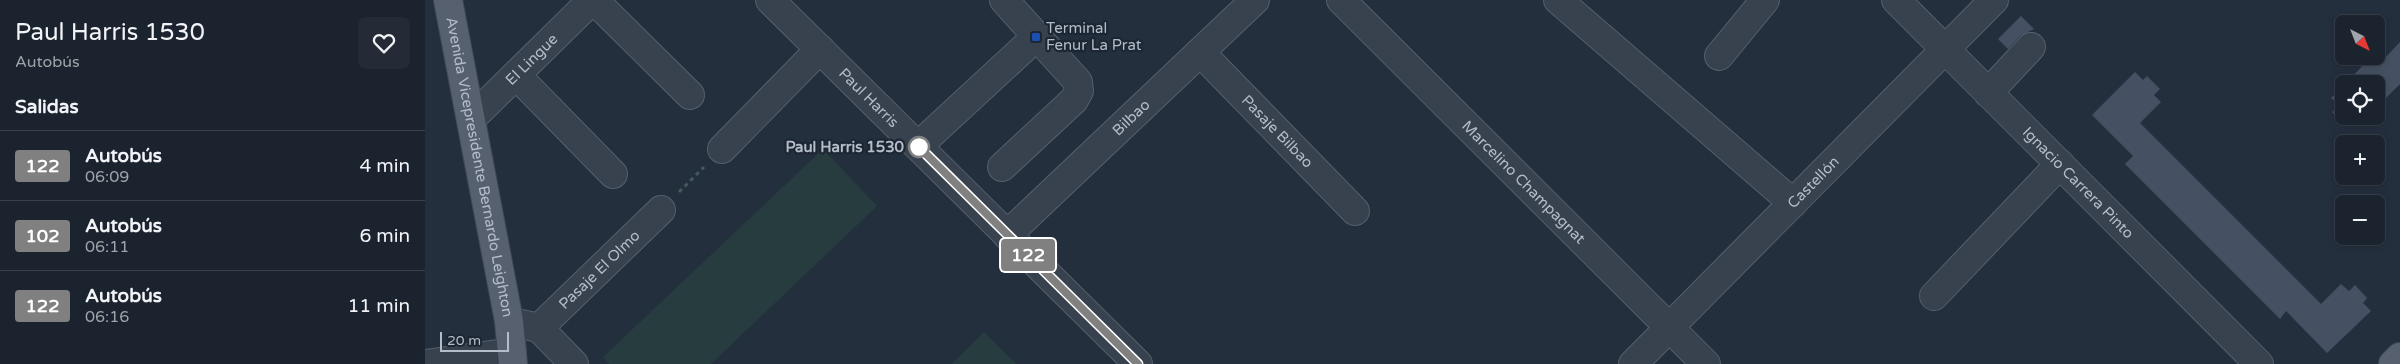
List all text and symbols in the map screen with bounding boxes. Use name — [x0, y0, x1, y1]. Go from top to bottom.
street label: Avenida Vicepresidente Bernardo Leighton — [442, 15, 517, 319]
north arrow — [2335, 15, 2385, 65]
map controls — [2335, 15, 2385, 245]
button: heart — [358, 17, 410, 69]
text: Paul Harris 1530 — [15, 18, 205, 47]
place label: Terminal Fenur La Prat — [1046, 19, 1142, 54]
street label: El Lingue — [502, 30, 561, 89]
marker: Terminal Fenur La Prat — [1030, 31, 1042, 43]
text: Autobús — [15, 52, 80, 72]
street label: Paul Harris — [835, 64, 903, 131]
button: locate — [2335, 75, 2385, 125]
street label: Pasaje Bilbao — [1238, 91, 1317, 172]
street label: Bilbao — [1109, 95, 1154, 139]
text: Salidas — [15, 96, 79, 118]
street label: Marcelino Champagnat — [1458, 117, 1589, 248]
street label: Ignacio Carrera Pinto — [2019, 123, 2138, 242]
button: + — [2335, 135, 2385, 185]
marker: Paul Harris 1530 — [908, 136, 930, 158]
place label: Paul Harris 1530 — [785, 138, 905, 156]
text: Autobús — [85, 145, 162, 167]
street label: Castellón — [1784, 152, 1843, 212]
text: 122 — [26, 155, 59, 177]
text: 4 min — [359, 155, 410, 177]
text: 06:09 — [85, 167, 129, 187]
button: − — [2335, 195, 2385, 245]
text: Autobús — [85, 215, 162, 237]
text: 102 — [26, 225, 59, 247]
text: 6 min — [359, 225, 410, 247]
street label: Pasaje El Olmo — [555, 226, 644, 313]
text: 06:11 — [85, 237, 129, 257]
line badge: 122 — [999, 239, 1057, 271]
text: 122 — [1011, 244, 1045, 266]
text: Autobús — [85, 285, 162, 307]
text: 122 — [26, 295, 59, 317]
text: 11 min — [347, 295, 410, 317]
text: 06:16 — [85, 307, 129, 327]
scale bar — [440, 329, 509, 352]
text: 20 m — [447, 332, 481, 349]

